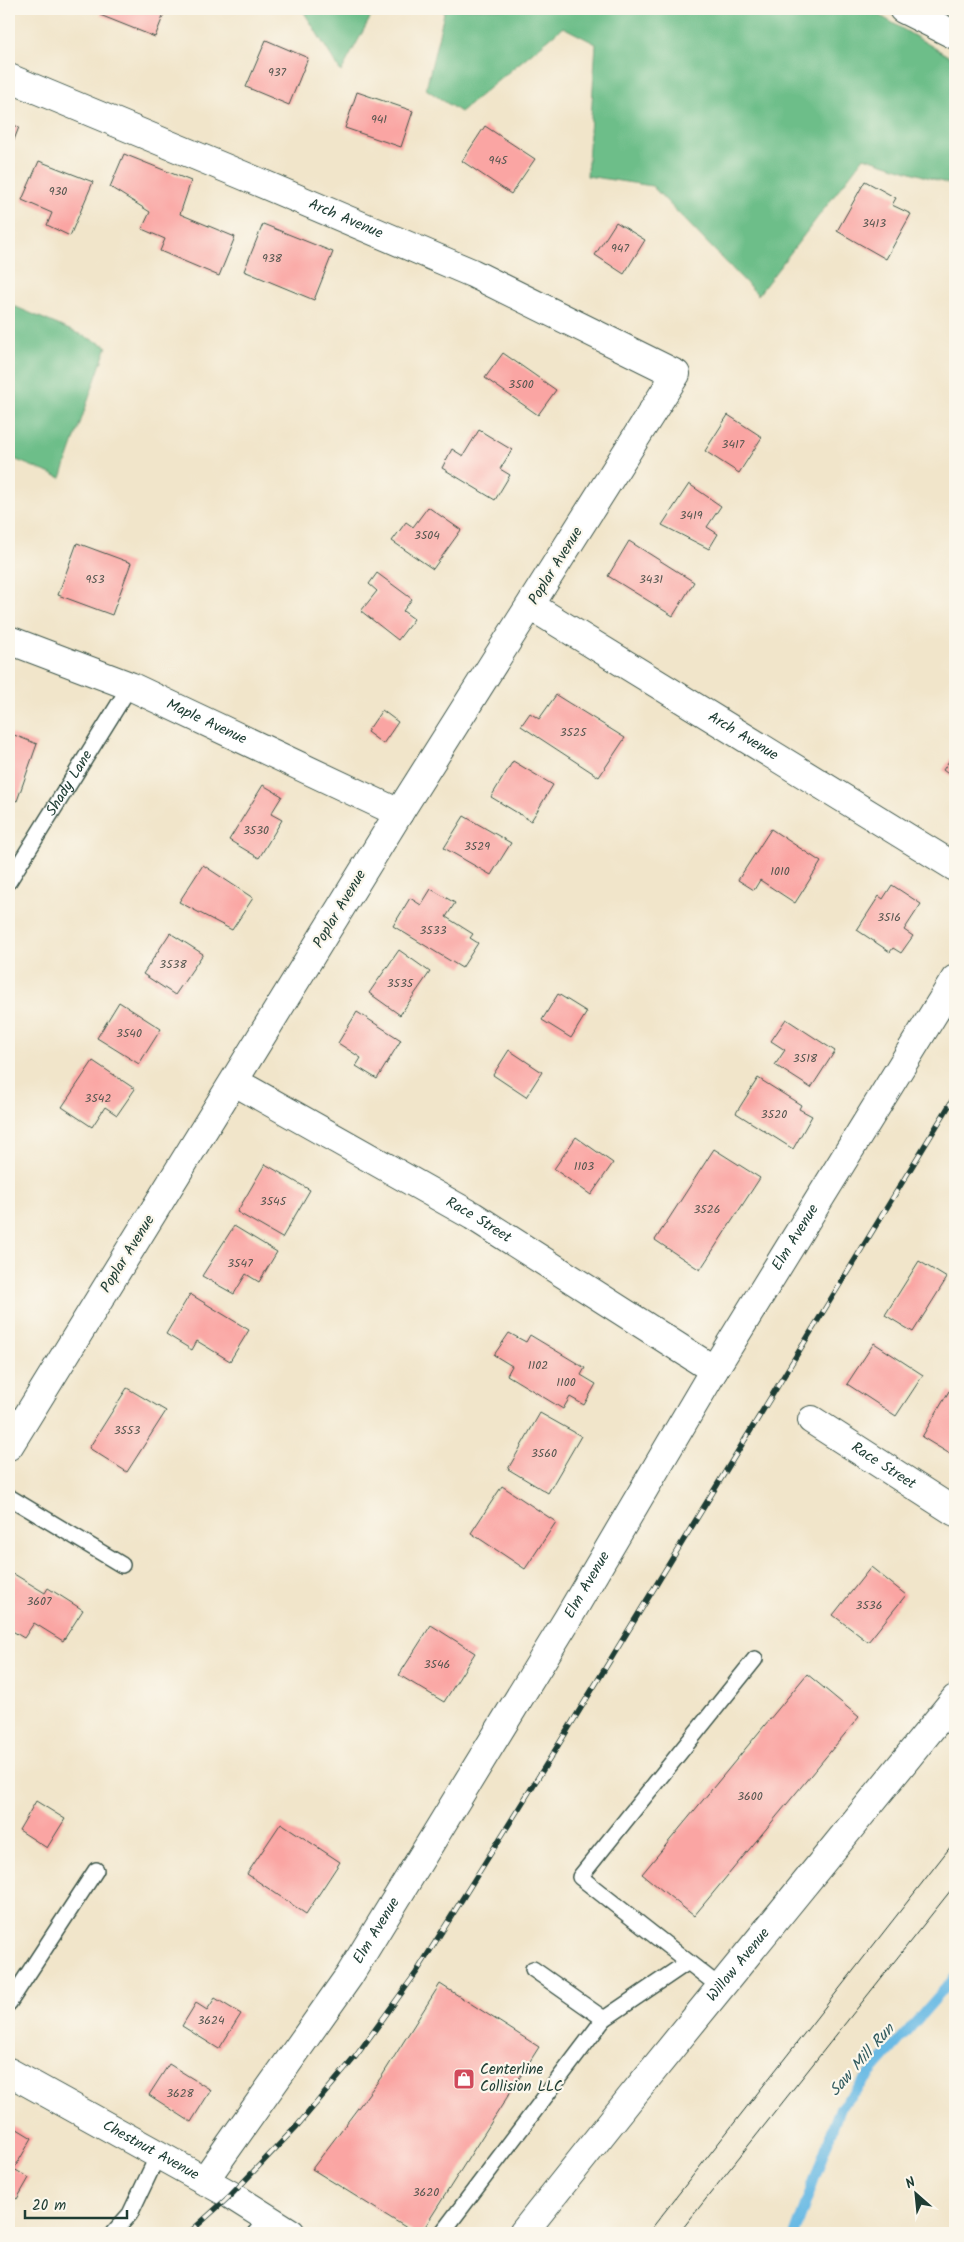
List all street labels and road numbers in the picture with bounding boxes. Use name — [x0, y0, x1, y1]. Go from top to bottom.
street label: Arch Avenue — [305, 193, 387, 246]
street label: Poplar Avenue — [523, 522, 590, 610]
street label: Maple Avenue — [162, 693, 251, 752]
street label: Arch Avenue — [703, 706, 783, 768]
street label: Shady Lane — [40, 745, 99, 821]
street label: Poplar Avenue — [307, 865, 373, 953]
street label: Race Street — [441, 1191, 516, 1250]
street label: Elm Avenue — [766, 1199, 825, 1276]
street label: Poplar Avenue — [95, 1210, 162, 1298]
street label: Race Street — [846, 1436, 921, 1496]
street label: Elm Avenue — [558, 1547, 617, 1623]
street label: Elm Avenue — [347, 1893, 406, 1969]
street label: Willow Avenue — [701, 1922, 776, 2007]
street label: Chestnut Avenue — [98, 2114, 204, 2187]

